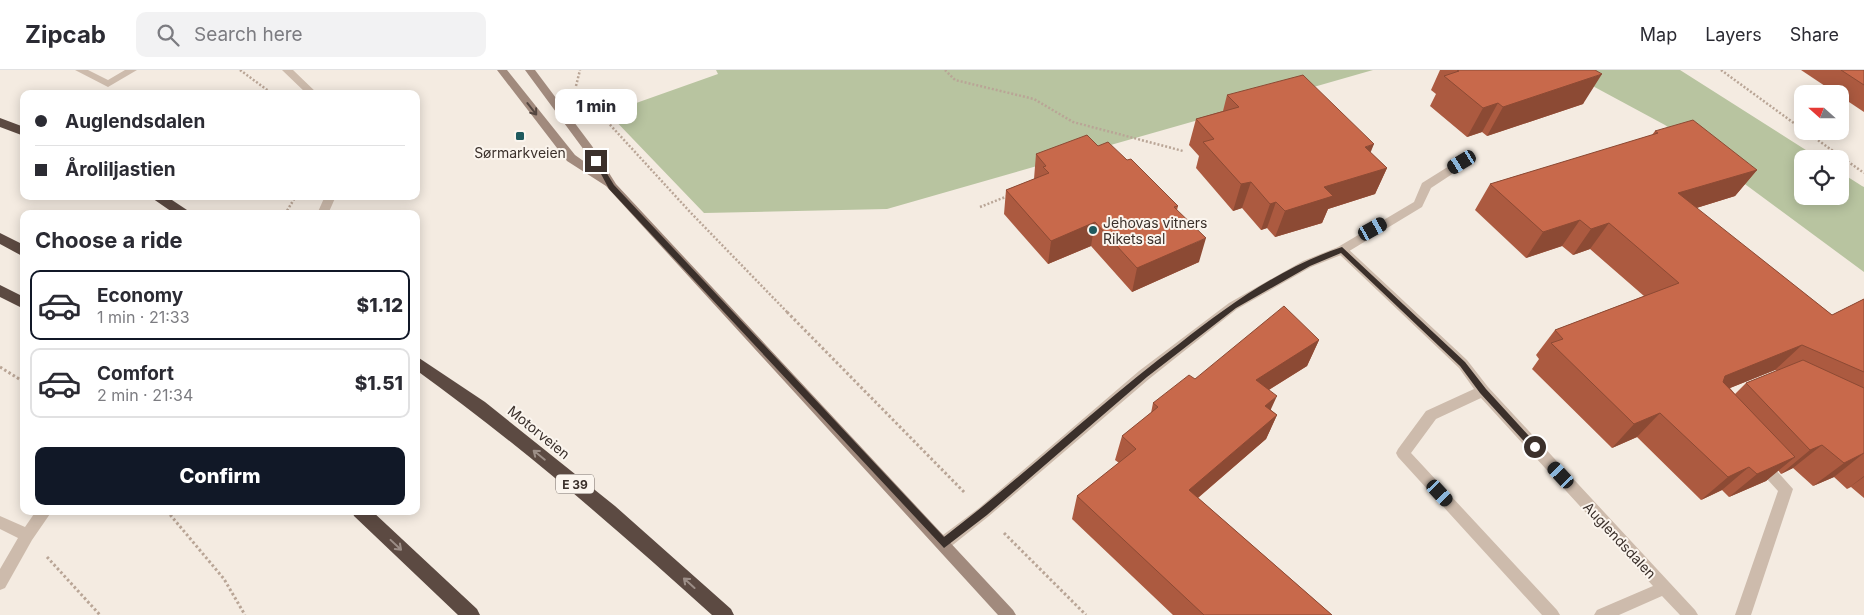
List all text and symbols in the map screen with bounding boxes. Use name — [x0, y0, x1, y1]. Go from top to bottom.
search box — [136, 12, 486, 57]
text: Zipcab — [25, 20, 106, 49]
icon: search — [154, 21, 182, 49]
text: Search here — [194, 23, 303, 46]
text: Map — [1640, 24, 1677, 45]
text: Layers — [1705, 24, 1762, 45]
text: Share — [1790, 24, 1839, 45]
north arrow — [1794, 85, 1849, 140]
map controls — [1794, 85, 1849, 205]
callout: 1 min — [555, 88, 637, 124]
text: 1 min — [576, 96, 616, 116]
one-way arrow — [527, 102, 538, 115]
text: Auglendsdalen — [65, 110, 205, 133]
marker: Sørmarkveien — [514, 130, 526, 142]
place label: Sørmarkveien — [474, 144, 566, 161]
car — [1445, 148, 1478, 176]
route end — [585, 150, 607, 172]
button: locate — [1794, 150, 1849, 205]
text: Åroliljastien — [65, 158, 176, 181]
place label: Jehovas vitners Rikets sal — [1103, 214, 1207, 247]
car — [1356, 215, 1389, 243]
marker: Jehovas vitners Rikets sal — [1087, 224, 1099, 236]
text: Choose a ride — [35, 227, 183, 253]
icon: car — [37, 283, 82, 328]
text: Economy — [97, 284, 183, 307]
text: $1.12 — [357, 294, 403, 317]
text: 1 min · 21:33 — [97, 307, 190, 327]
icon: car — [37, 361, 82, 406]
text: Comfort — [97, 362, 174, 385]
text: $1.51 — [355, 372, 403, 395]
text: 2 min · 21:34 — [97, 385, 193, 405]
street label: Motorveien — [505, 402, 573, 462]
route start — [1524, 436, 1546, 458]
button: Confirm — [35, 447, 405, 505]
one-way arrow — [532, 449, 545, 460]
car — [1545, 459, 1576, 491]
road number: E 39 — [556, 474, 594, 494]
car — [1424, 477, 1455, 509]
street label: Auglendsdalen — [1580, 498, 1660, 582]
one-way arrow — [390, 539, 402, 551]
one-way arrow — [683, 577, 696, 588]

